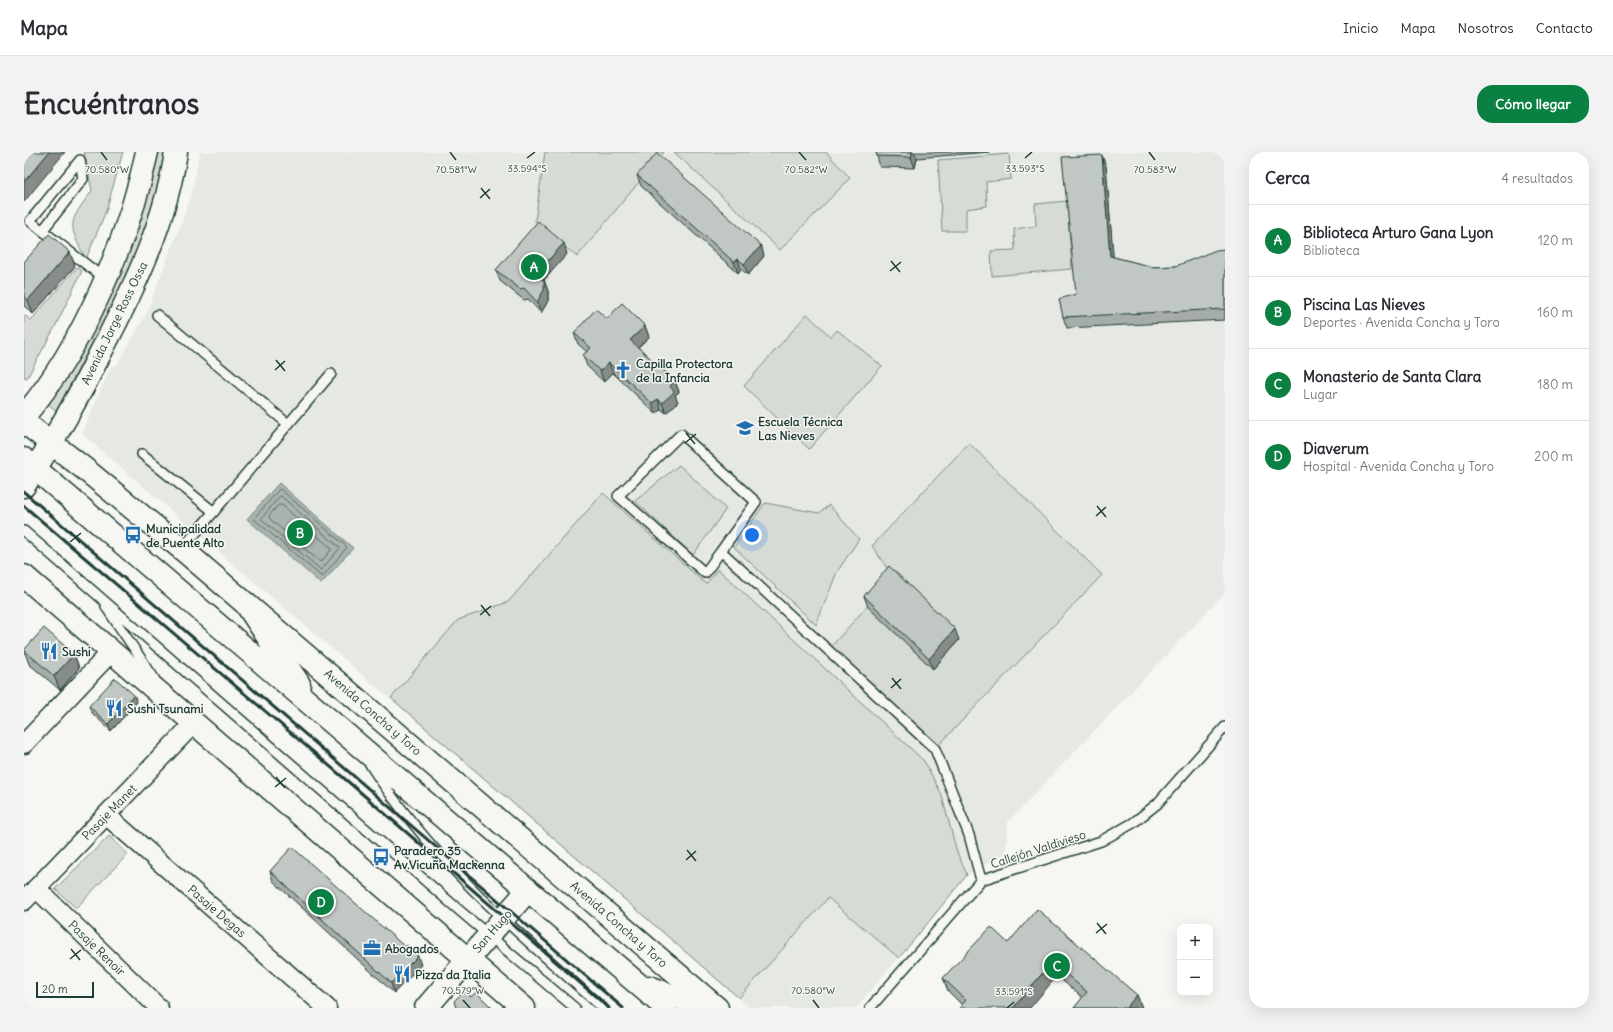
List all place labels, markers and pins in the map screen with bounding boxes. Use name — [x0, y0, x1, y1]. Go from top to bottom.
pin: A — [521, 252, 547, 282]
place label: Capilla Protectora de la Infancia — [636, 356, 733, 385]
church icon: Capilla Protectora de la Infancia — [613, 360, 633, 380]
place label: Escuela Técnica Las Nieves — [758, 414, 843, 443]
school or university icon: Escuela Técnica Las Nieves — [735, 418, 755, 438]
pin: B — [287, 518, 313, 548]
place label: Municipalidad de Puente Alto — [146, 521, 224, 550]
bus stop icon: Municipalidad de Puente Alto — [123, 525, 143, 545]
restaurant icon: Sushi — [39, 641, 59, 661]
place label: Sushi — [62, 644, 91, 659]
restaurant icon: Sushi Tsunami — [104, 698, 124, 718]
place label: Sushi Tsunami — [127, 701, 204, 716]
place label: Paradero 35 Av.Vicuña Mackenna — [394, 843, 505, 872]
bus stop icon: Paradero 35 Av.Vicuña Mackenna — [371, 847, 391, 867]
pin: D — [308, 887, 334, 917]
office icon: Abogados — [362, 938, 382, 958]
place label: Abogados — [385, 941, 439, 957]
pin: C — [1044, 951, 1070, 981]
restaurant icon: Pizza da Italia — [392, 964, 412, 984]
place label: Pizza da Italia — [415, 967, 491, 982]

